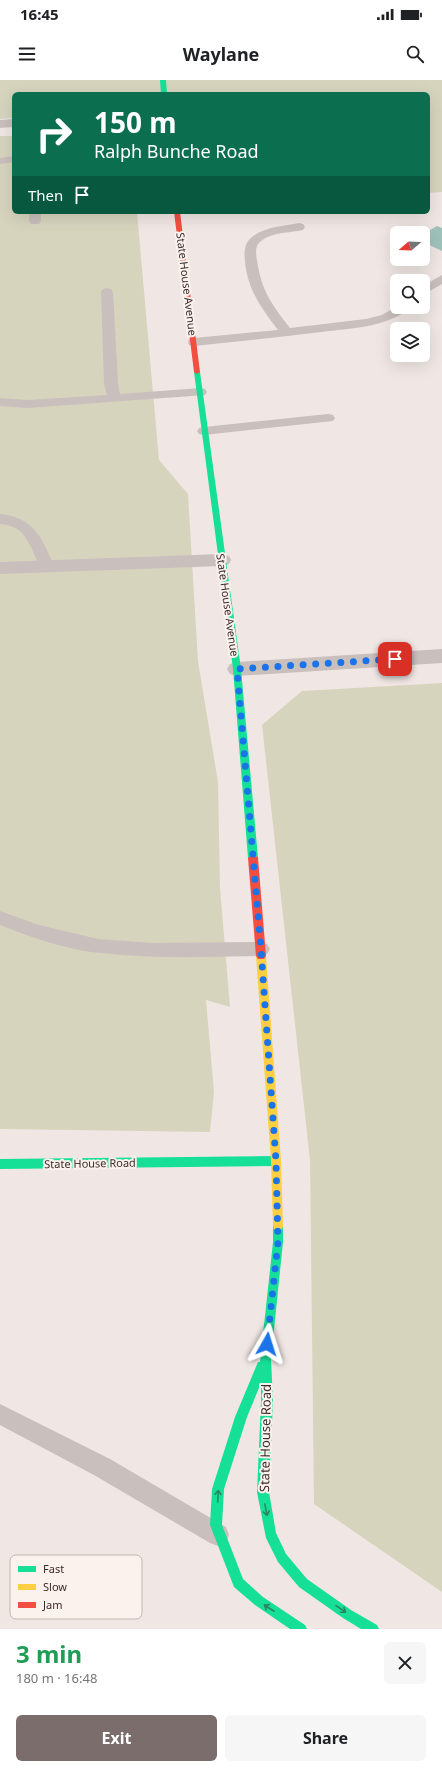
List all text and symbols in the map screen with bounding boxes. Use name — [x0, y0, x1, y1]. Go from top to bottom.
text: 16:45 — [20, 4, 59, 24]
text: Waylane — [183, 42, 259, 66]
icon: menu — [16, 43, 38, 65]
icon: search — [404, 43, 426, 65]
text: 150 m — [94, 103, 177, 141]
icon: right — [28, 108, 80, 160]
text: Ralph Bunche Road — [94, 139, 259, 163]
icon: arrive — [71, 184, 93, 206]
text: Then — [28, 185, 63, 205]
north arrow — [390, 226, 430, 266]
map controls — [390, 226, 430, 362]
street label: State House Avenue — [173, 232, 201, 336]
button: search — [390, 274, 430, 314]
button: layers — [390, 322, 430, 362]
street label: State House Avenue — [213, 553, 243, 657]
pin — [378, 642, 412, 676]
icon: arrive — [384, 648, 406, 670]
street label: State House Road — [44, 1155, 136, 1171]
position arrow — [246, 1323, 288, 1365]
street label: State House Road — [255, 1384, 275, 1492]
one-way arrow — [214, 1490, 221, 1503]
one-way arrow — [262, 1503, 270, 1516]
legend — [10, 1555, 142, 1619]
text: Fast — [43, 1561, 64, 1576]
text: Slow — [43, 1579, 67, 1594]
text: Jam — [42, 1597, 62, 1612]
one-way arrow — [263, 1603, 274, 1612]
one-way arrow — [335, 1605, 346, 1614]
text: 3 min — [16, 1637, 82, 1670]
button: close — [384, 1642, 426, 1684]
text: 180 m · 16:48 — [16, 1669, 97, 1687]
button: Exit — [16, 1715, 217, 1761]
button: Share — [225, 1715, 426, 1761]

